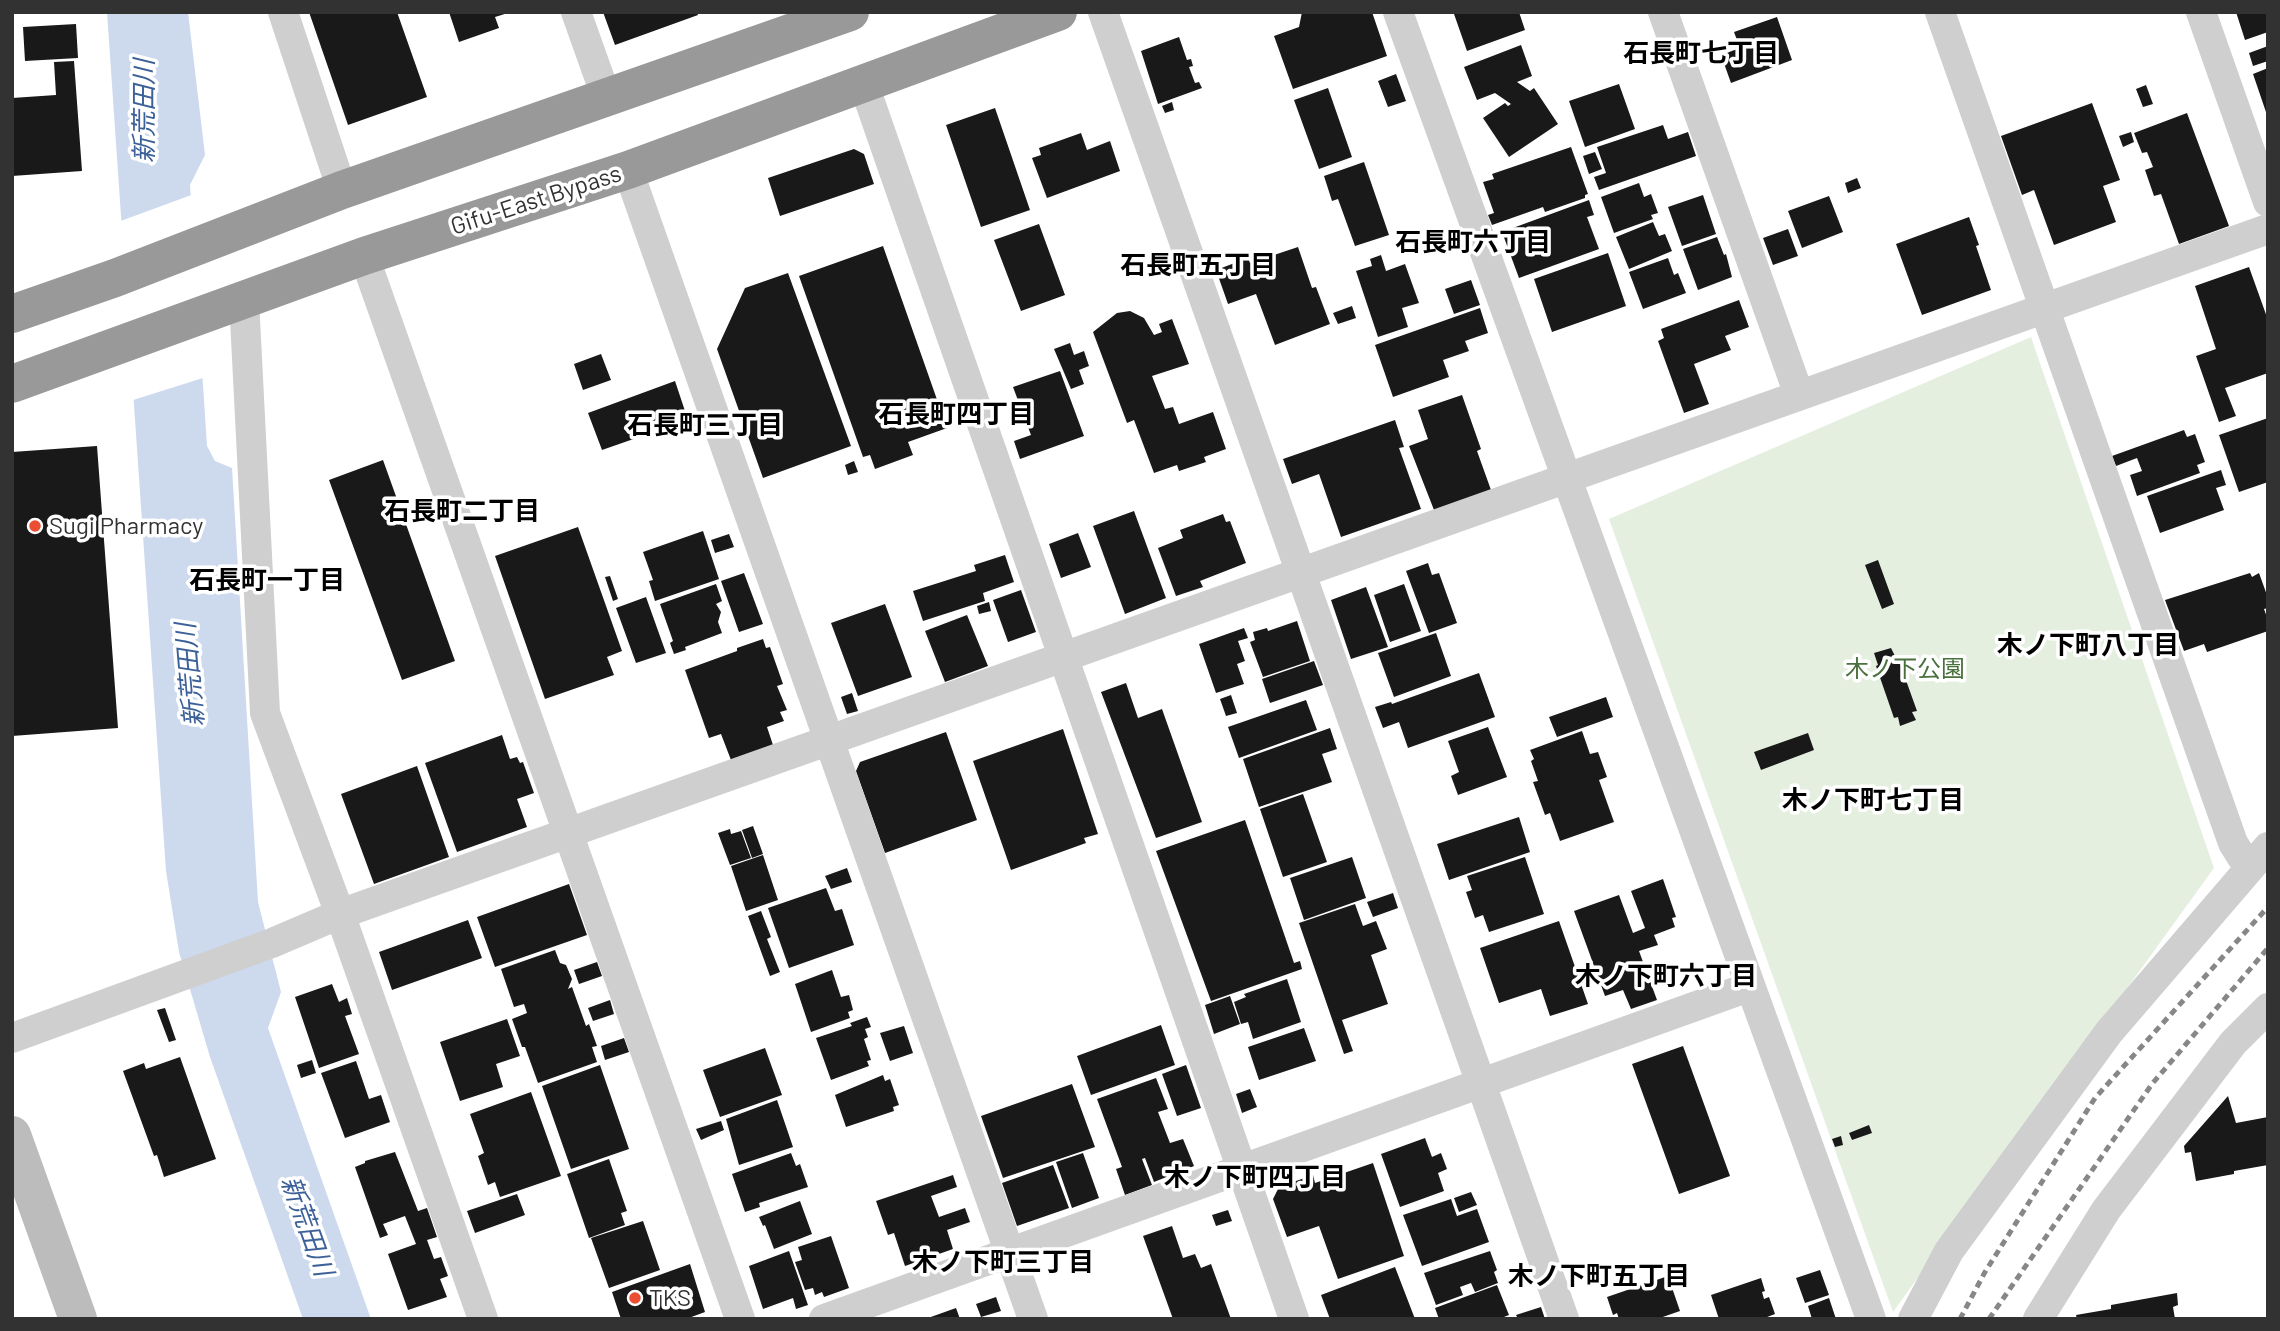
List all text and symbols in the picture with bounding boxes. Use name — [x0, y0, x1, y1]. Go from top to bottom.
district label: 石長町七丁目 — [1623, 37, 1779, 69]
water label: 新荒田川 — [128, 59, 160, 163]
street label: Gifu-East Bypass — [447, 159, 625, 241]
district label: 石長町六丁目 — [1395, 226, 1551, 258]
district label: 石長町五丁目 — [1120, 249, 1276, 281]
district label: 石長町四丁目 — [878, 398, 1034, 430]
district label: 石長町三丁目 — [627, 409, 783, 441]
district label: 石長町二丁目 — [384, 495, 540, 527]
place label: Sugi Pharmacy — [49, 512, 203, 540]
marker: Sugi Pharmacy — [27, 518, 43, 534]
district label: 石長町一丁目 — [189, 564, 345, 596]
water label: 新荒田川 — [170, 622, 210, 728]
district label: 木ノ下町八丁目 — [1997, 629, 2179, 661]
park label: 木ノ下公園 — [1845, 655, 1965, 683]
district label: 木ノ下町七丁目 — [1782, 784, 1964, 816]
district label: 木ノ下町六丁目 — [1575, 960, 1757, 992]
district label: 木ノ下町四丁目 — [1164, 1161, 1346, 1193]
water label: 新荒田川 — [275, 1172, 339, 1280]
district label: 木ノ下町三丁目 — [912, 1246, 1094, 1278]
district label: 木ノ下町五丁目 — [1508, 1260, 1690, 1292]
place label: TKS — [649, 1284, 691, 1312]
marker: TKS — [627, 1290, 643, 1306]

